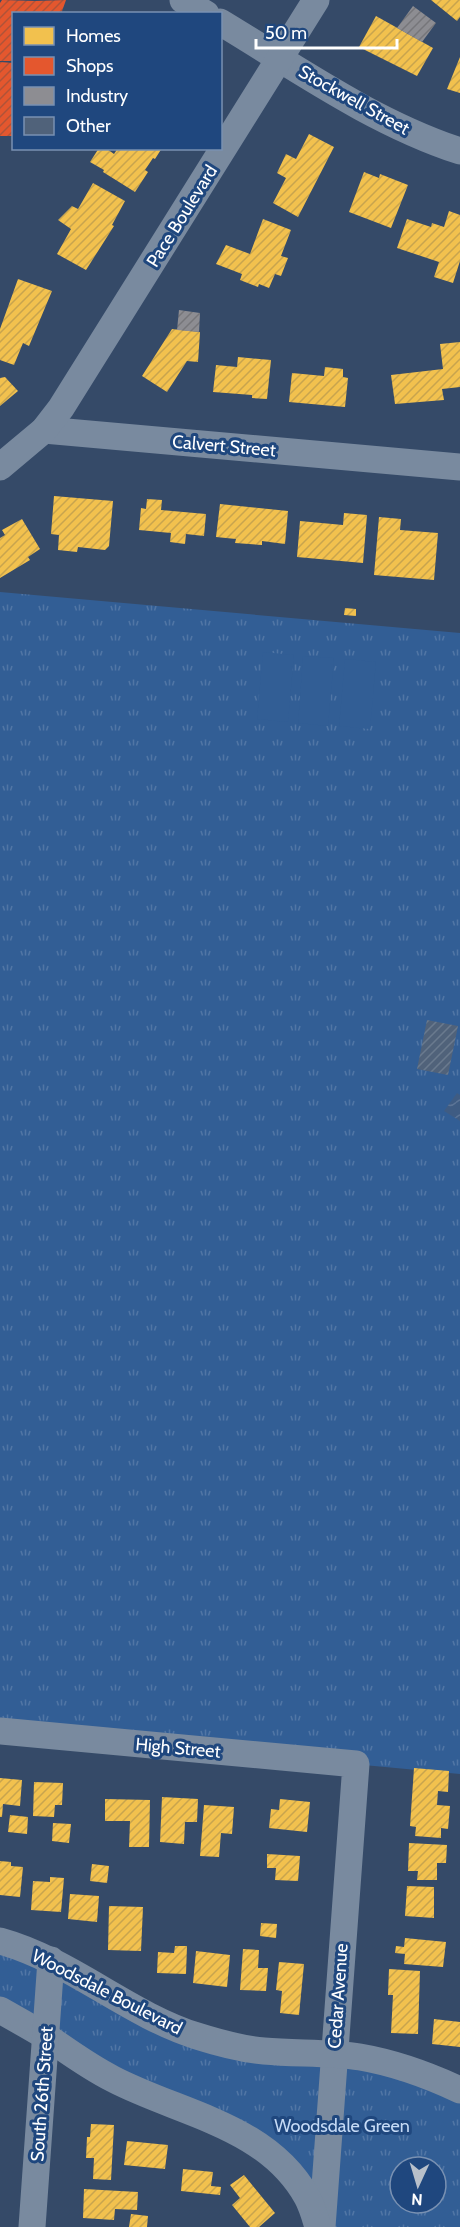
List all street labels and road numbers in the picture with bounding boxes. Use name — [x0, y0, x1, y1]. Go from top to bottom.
street label: Stockwell Street — [295, 60, 413, 140]
street label: Pace Boulevard — [142, 161, 222, 271]
street label: Calvert Street — [171, 431, 277, 461]
street label: High Street — [135, 1733, 221, 1763]
street label: Cedar Avenue — [323, 1943, 353, 2049]
street label: Woodsdale Boulevard — [28, 1945, 186, 2039]
street label: South 26th Street — [26, 2026, 58, 2162]

